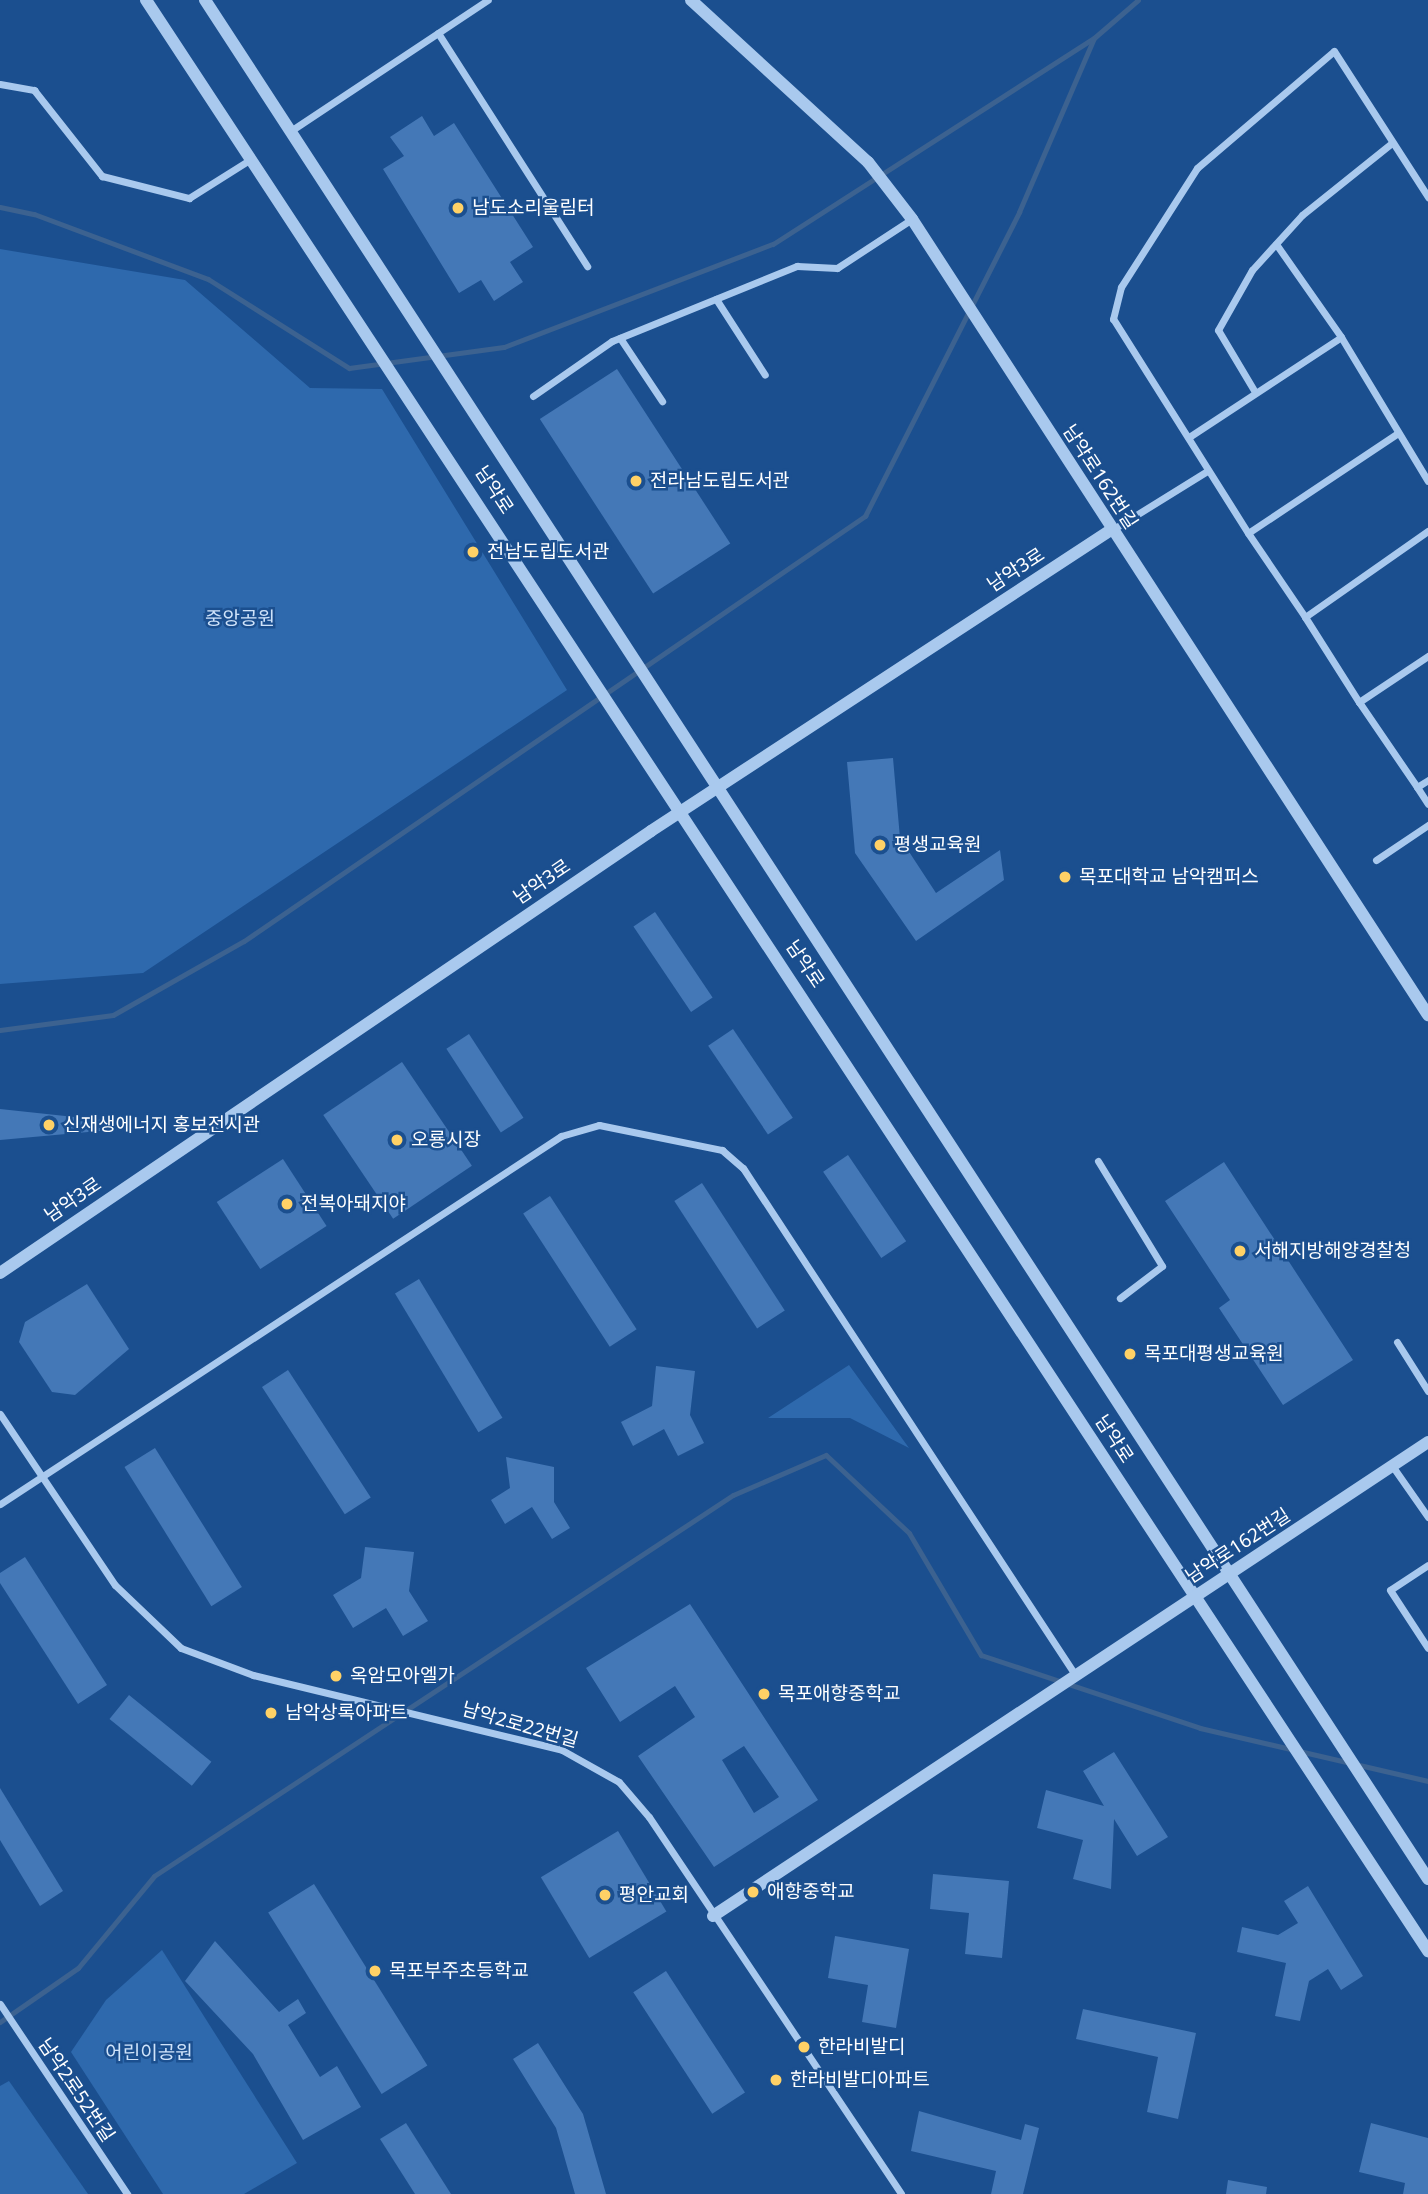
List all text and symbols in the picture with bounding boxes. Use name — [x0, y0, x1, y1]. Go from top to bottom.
place label: 남도소리울림터 — [472, 197, 594, 219]
marker: 남도소리울림터 — [450, 200, 466, 216]
street label: 남악로162번길 — [1058, 420, 1142, 534]
street label: 남악로 — [470, 462, 518, 518]
place label: 전라남도립도서관 — [650, 470, 790, 492]
marker: 전라남도립도서관 — [628, 473, 644, 489]
place label: 전남도립도서관 — [487, 541, 609, 563]
street label: 남악3로 — [983, 543, 1049, 597]
marker: 전남도립도서관 — [465, 544, 481, 560]
park label: 중앙공원 — [205, 608, 275, 630]
place label: 평생교육원 — [894, 834, 981, 856]
marker: 평생교육원 — [872, 837, 888, 853]
street label: 남악3로 — [509, 855, 575, 909]
place label: 목포대학교 남악캠퍼스 — [1079, 866, 1259, 888]
marker: 목포대학교 남악캠퍼스 — [1057, 869, 1073, 885]
street label: 남악로 — [781, 936, 829, 992]
place label: 신재생에너지 홍보전시관 — [63, 1114, 260, 1136]
marker: 신재생에너지 홍보전시관 — [41, 1117, 57, 1133]
place label: 오룡시장 — [411, 1129, 481, 1151]
marker: 오룡시장 — [389, 1132, 405, 1148]
street label: 남악3로 — [40, 1173, 106, 1227]
place label: 전복아돼지야 — [301, 1193, 406, 1215]
marker: 전복아돼지야 — [279, 1196, 295, 1212]
place label: 서해지방해양경찰청 — [1254, 1240, 1411, 1262]
marker: 서해지방해양경찰청 — [1232, 1243, 1248, 1259]
place label: 목포대평생교육원 — [1144, 1343, 1284, 1365]
marker: 목포대평생교육원 — [1122, 1346, 1138, 1362]
street label: 남악로 — [1090, 1411, 1138, 1467]
street label: 남악로162번길 — [1181, 1504, 1295, 1588]
place label: 옥암모아엘가 — [350, 1665, 455, 1687]
marker: 옥암모아엘가 — [328, 1668, 344, 1684]
place label: 목포애향중학교 — [778, 1683, 900, 1705]
marker: 목포애향중학교 — [756, 1686, 772, 1702]
street label: 남악2로22번길 — [459, 1698, 581, 1752]
place label: 남악상록아파트 — [285, 1702, 407, 1724]
marker: 남악상록아파트 — [263, 1705, 279, 1721]
place label: 애향중학교 — [767, 1881, 854, 1903]
place label: 평안교회 — [619, 1884, 689, 1906]
marker: 애향중학교 — [745, 1884, 761, 1900]
marker: 평안교회 — [597, 1887, 613, 1903]
place label: 목포부주초등학교 — [389, 1960, 529, 1982]
marker: 목포부주초등학교 — [367, 1963, 383, 1979]
street label: 남악2로52번길 — [33, 2034, 119, 2146]
place label: 한라비발디 — [818, 2036, 905, 2058]
marker: 한라비발디 — [796, 2039, 812, 2055]
park label: 어린이공원 — [105, 2042, 193, 2064]
place label: 한라비발디아파트 — [790, 2069, 930, 2091]
marker: 한라비발디아파트 — [768, 2072, 784, 2088]

